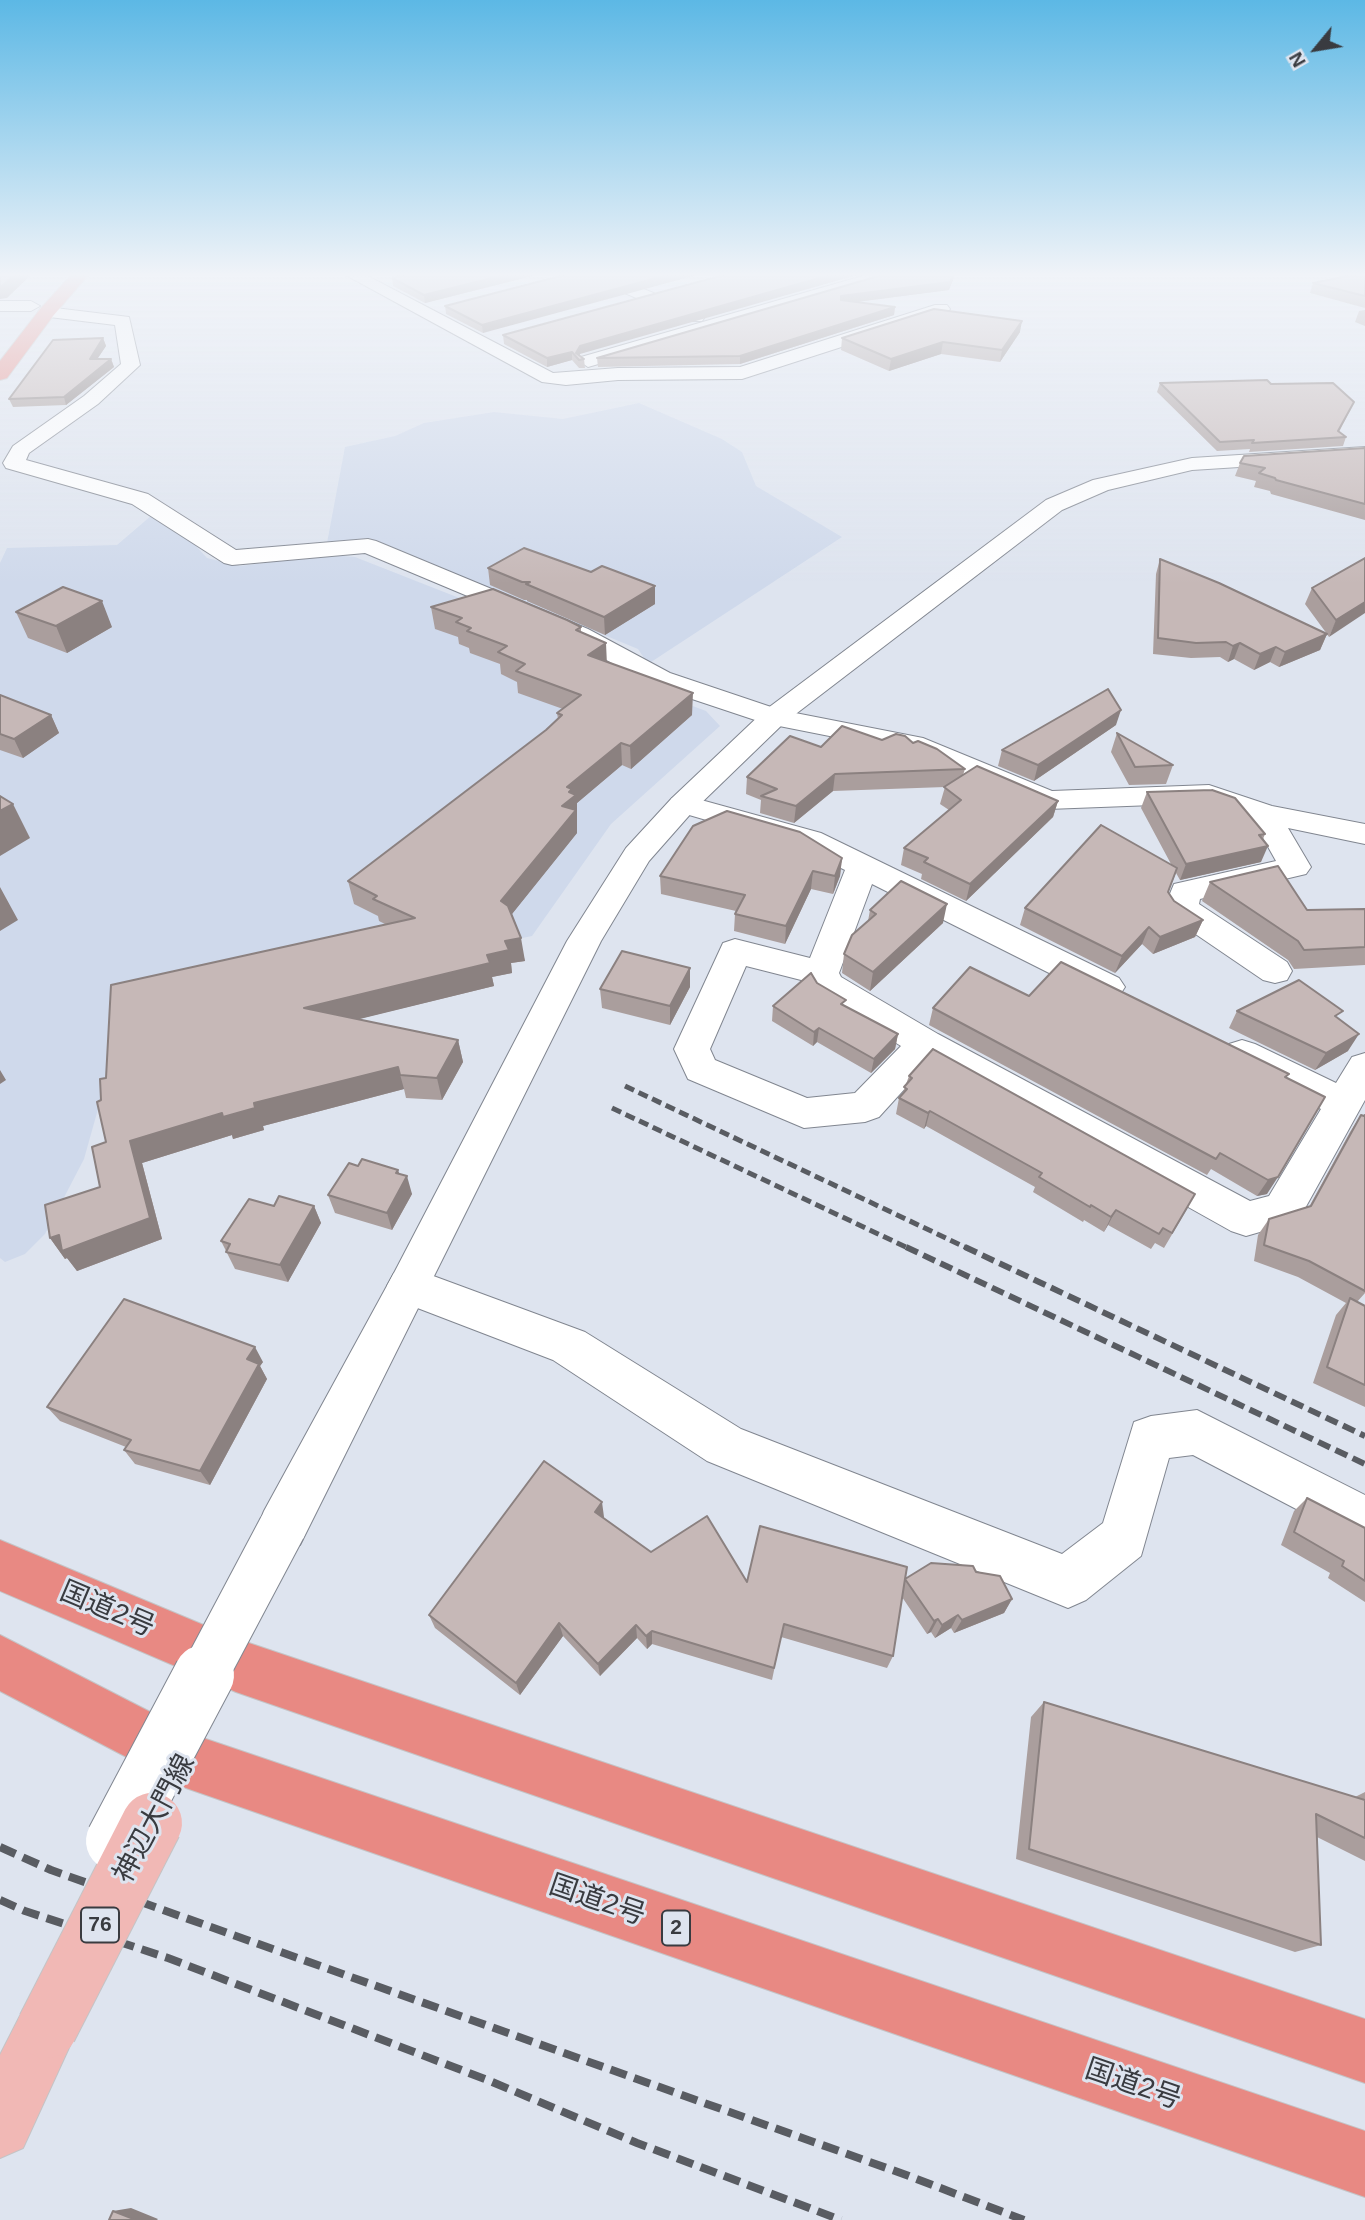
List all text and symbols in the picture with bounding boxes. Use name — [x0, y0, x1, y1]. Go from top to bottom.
north arrow — [1281, 14, 1351, 84]
text: N — [1285, 49, 1310, 71]
street label: 国道2号 — [55, 1575, 159, 1645]
street label: 神辺大門線 — [107, 1749, 203, 1889]
street label: 国道2号 — [544, 1869, 650, 1933]
road number: 76 — [81, 1908, 119, 1942]
road number: 2 — [662, 1910, 690, 1946]
street label: 国道2号 — [1080, 2053, 1186, 2117]

